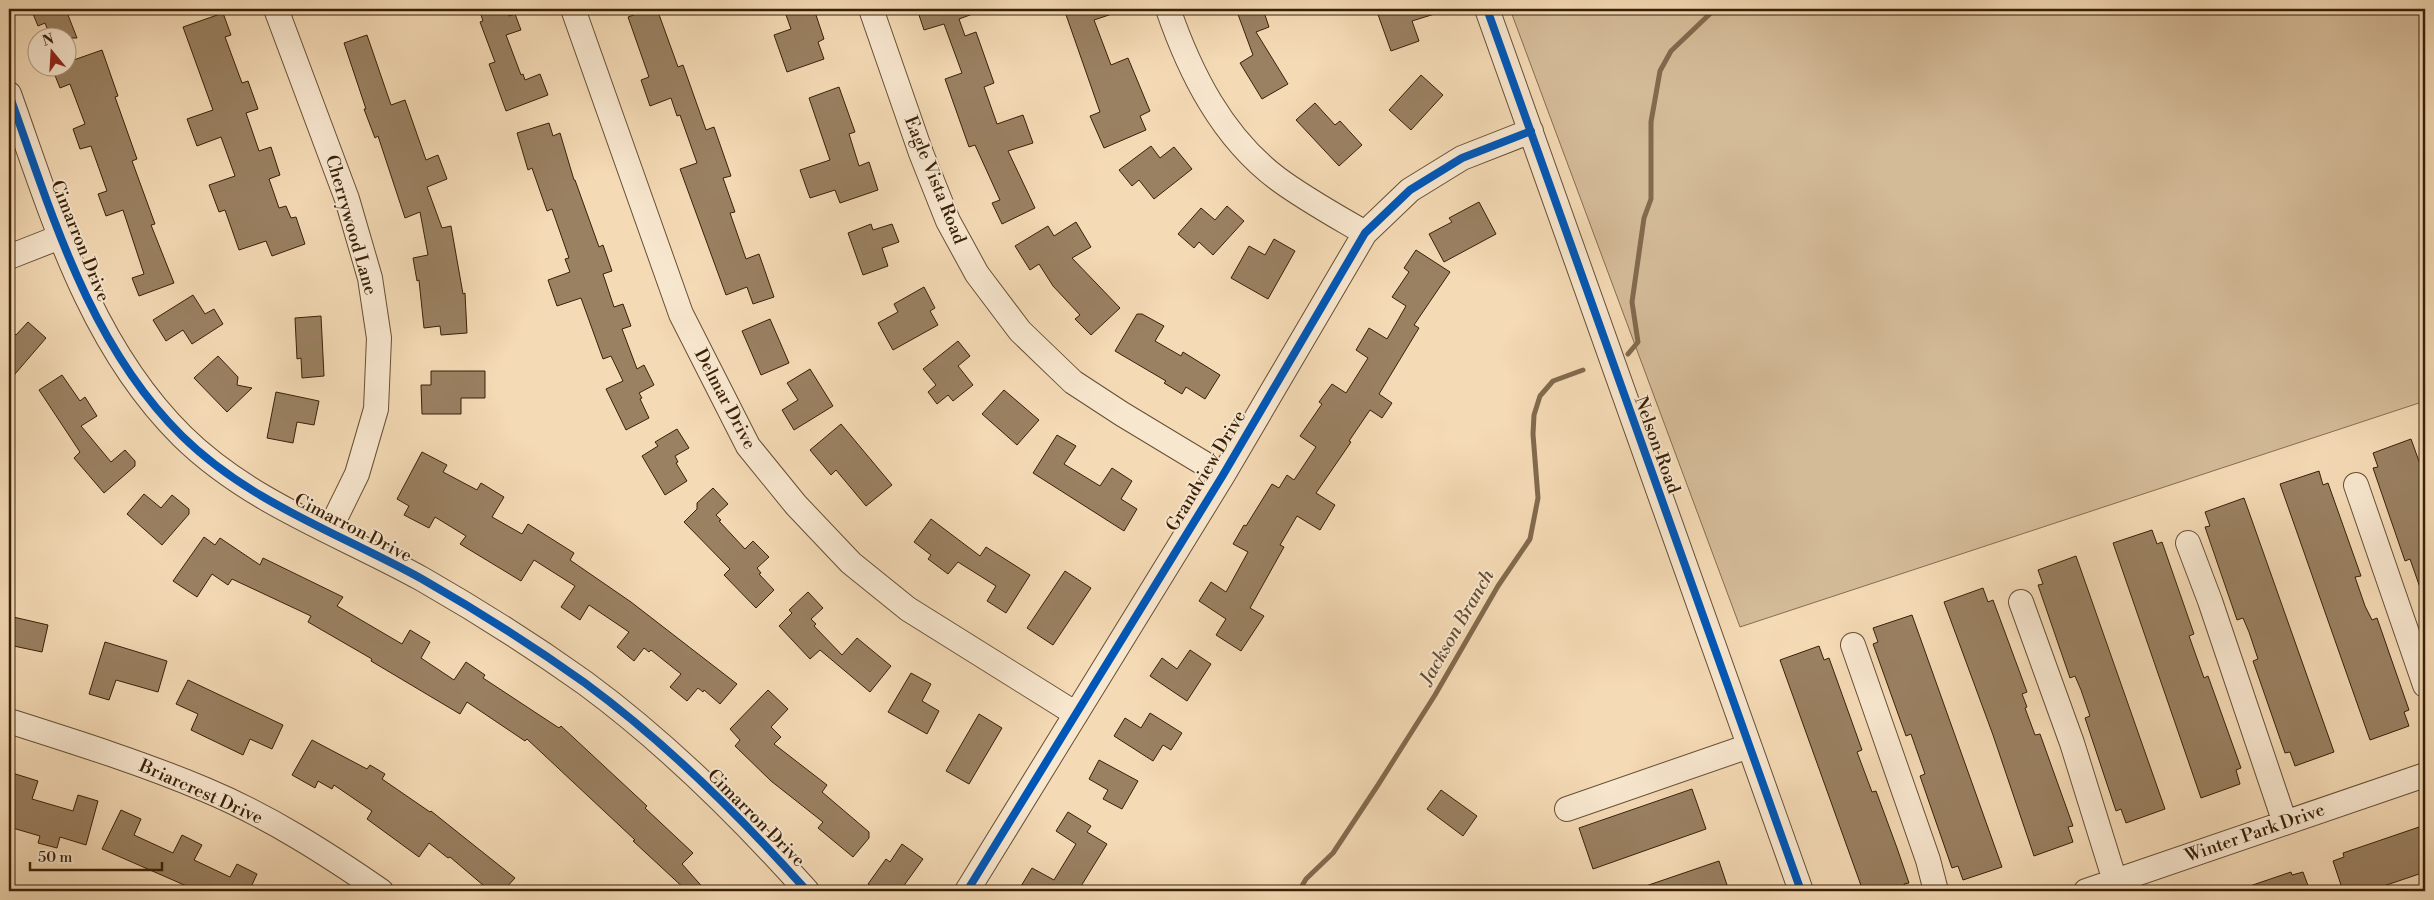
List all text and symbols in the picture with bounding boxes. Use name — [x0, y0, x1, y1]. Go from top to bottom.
north arrow — [28, 28, 78, 78]
text: N — [40, 30, 56, 51]
street label: Eagle Vista Road — [899, 113, 971, 248]
street label: Cherrywood Lane — [320, 152, 382, 298]
street label: Cimarron Drive — [45, 177, 115, 305]
street label: Delmar Drive — [689, 345, 761, 453]
street label: Nelson Road — [1629, 393, 1685, 497]
street label: Grandview Drive — [1161, 406, 1251, 536]
street label: Cimarron Drive — [290, 488, 416, 568]
water label: Jackson Branch — [1413, 565, 1500, 690]
street label: Briarcrest Drive — [135, 754, 266, 830]
street label: Cimarron Drive — [702, 764, 810, 872]
street label: Winter Park Drive — [2181, 798, 2328, 868]
scale bar — [30, 840, 162, 872]
text: 50 m — [38, 848, 72, 867]

